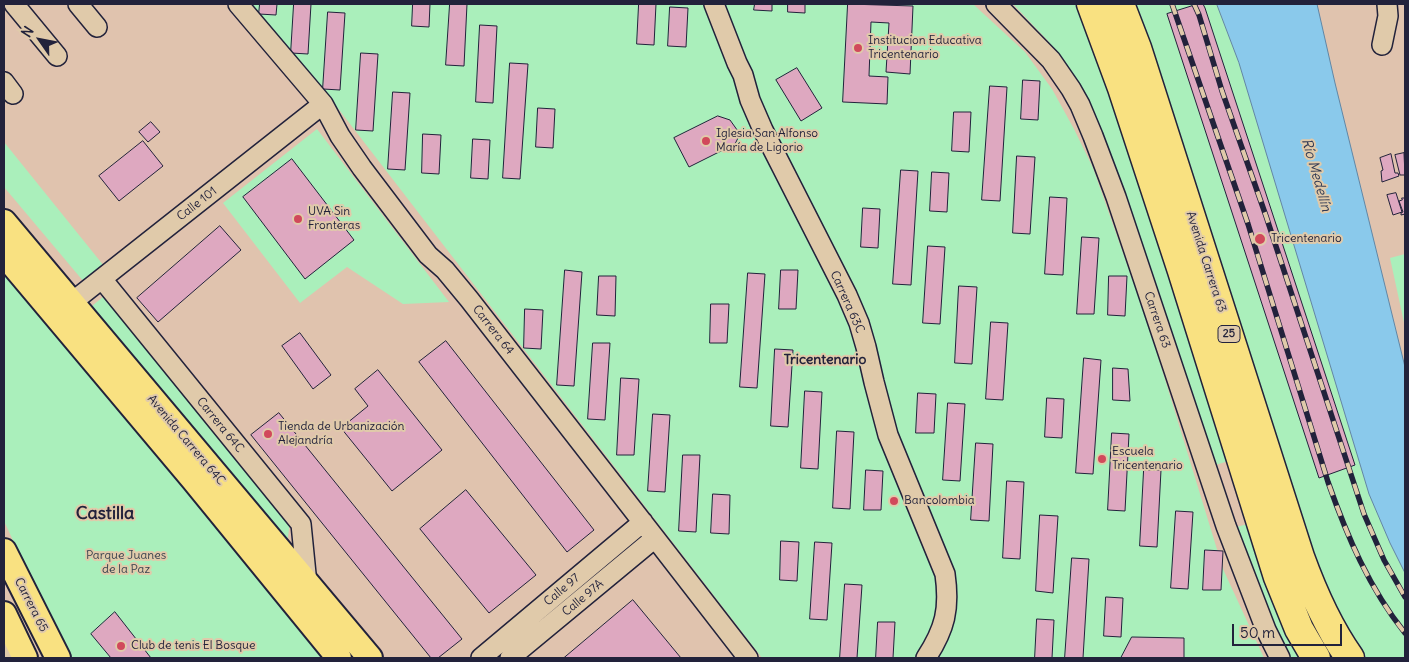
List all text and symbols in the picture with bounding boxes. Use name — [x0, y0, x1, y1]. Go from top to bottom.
north arrow — [15, 15, 65, 65]
text: N — [17, 23, 38, 41]
place label: Institucion Educativa Tricentenario — [868, 34, 982, 62]
marker: Institucion Educativa Tricentenario — [852, 42, 864, 54]
place label: Iglesia San Alfonso María de Ligorio — [716, 127, 818, 155]
marker: Iglesia San Alfonso María de Ligorio — [700, 135, 712, 147]
water label: Río Medellín — [1298, 137, 1334, 213]
street label: Calle 101 — [174, 184, 220, 224]
place label: UVA Sin Fronteras — [308, 205, 360, 233]
street label: Avenida Carrera 63 — [1183, 210, 1229, 314]
marker: UVA Sin Fronteras — [292, 213, 304, 225]
marker: Tricentenario — [1253, 232, 1267, 246]
place label: Tricentenario — [1271, 232, 1342, 246]
street label: Carrera 63C — [827, 269, 867, 335]
street label: Carrera 63 — [1141, 290, 1173, 350]
street label: Carrera 64 — [469, 302, 517, 358]
road number: 25 — [1218, 326, 1240, 342]
district label: Tricentenario — [784, 352, 866, 368]
street label: Avenida Carrera 64C — [144, 392, 228, 488]
street label: Carrera 64C — [193, 395, 247, 455]
place label: Tienda de Urbanización Alejandría — [278, 420, 404, 448]
marker: Tienda de Urbanización Alejandría — [262, 428, 274, 440]
place label: Escuela Tricentenario — [1112, 445, 1183, 473]
marker: Escuela Tricentenario — [1096, 453, 1108, 465]
place label: Bancolombia — [904, 494, 975, 508]
marker: Bancolombia — [888, 495, 900, 507]
district label: Castilla — [76, 503, 134, 525]
park label: Parque Juanes de la Paz — [86, 549, 166, 577]
street label: Calle 97 — [541, 571, 583, 609]
street label: Carrera 65 — [11, 576, 51, 634]
street label: Calle 97A — [559, 577, 607, 619]
scale bar — [1234, 614, 1344, 646]
text: 50 m — [1240, 623, 1275, 642]
place label: Club de tenis El Bosque — [131, 639, 255, 653]
marker: Club de tenis El Bosque — [115, 640, 127, 652]

